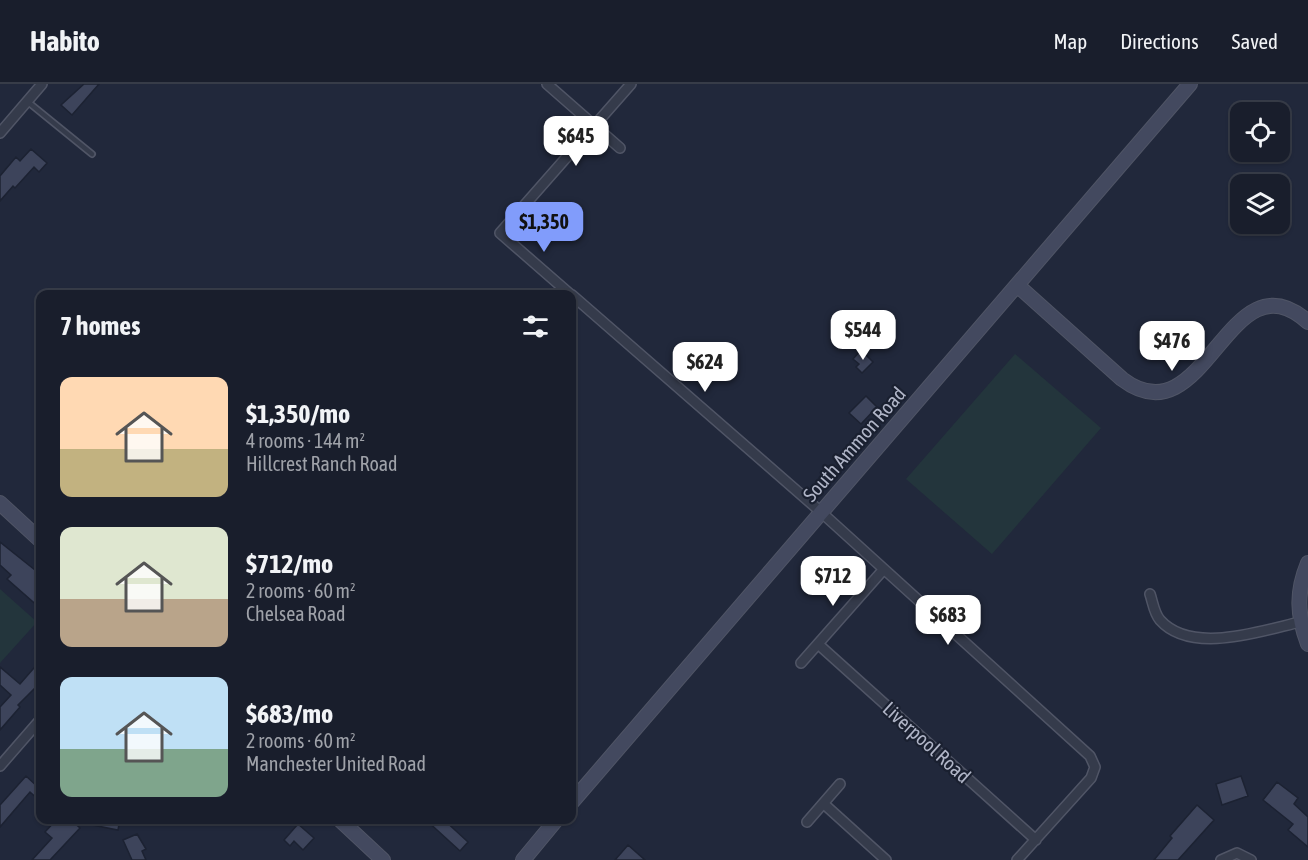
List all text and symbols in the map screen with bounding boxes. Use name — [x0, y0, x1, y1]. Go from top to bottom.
text: Habito — [30, 25, 100, 57]
text: Map — [1053, 29, 1087, 53]
text: Directions — [1120, 29, 1199, 53]
text: Saved — [1232, 29, 1278, 53]
map controls — [1230, 102, 1290, 234]
button: locate — [1230, 102, 1290, 162]
pin: $645 — [540, 116, 612, 167]
text: $645 — [558, 124, 594, 147]
button: layers — [1230, 174, 1290, 234]
pin: $1,350 — [495, 202, 593, 253]
text: $1,350 — [519, 210, 569, 233]
icon: filters — [519, 310, 552, 343]
pin: $544 — [827, 310, 899, 361]
text: 7 homes — [60, 311, 140, 341]
text: $544 — [845, 318, 881, 341]
pin: $476 — [1136, 321, 1208, 372]
text: $476 — [1154, 329, 1190, 352]
pin: $624 — [669, 342, 741, 393]
text: $624 — [687, 350, 723, 373]
street label: South Ammon Road — [798, 382, 910, 506]
text: $1,350/mo — [246, 399, 350, 429]
icon: home — [108, 401, 180, 473]
text: 4 rooms · 144 m² — [246, 429, 365, 452]
text: Hillcrest Ranch Road — [246, 452, 398, 475]
text: $712/mo — [246, 549, 333, 579]
icon: home — [108, 551, 180, 623]
pin: $712 — [797, 556, 869, 607]
text: $712 — [815, 564, 851, 587]
text: 2 rooms · 60 m² — [246, 579, 356, 602]
pin: $683 — [912, 595, 984, 646]
text: Chelsea Road — [246, 602, 345, 625]
text: $683 — [930, 603, 966, 626]
street label: Liverpool Road — [878, 697, 976, 787]
text: $683/mo — [246, 699, 333, 729]
icon: home — [108, 701, 180, 773]
text: 2 rooms · 60 m² — [246, 729, 356, 752]
text: Manchester United Road — [246, 752, 426, 775]

